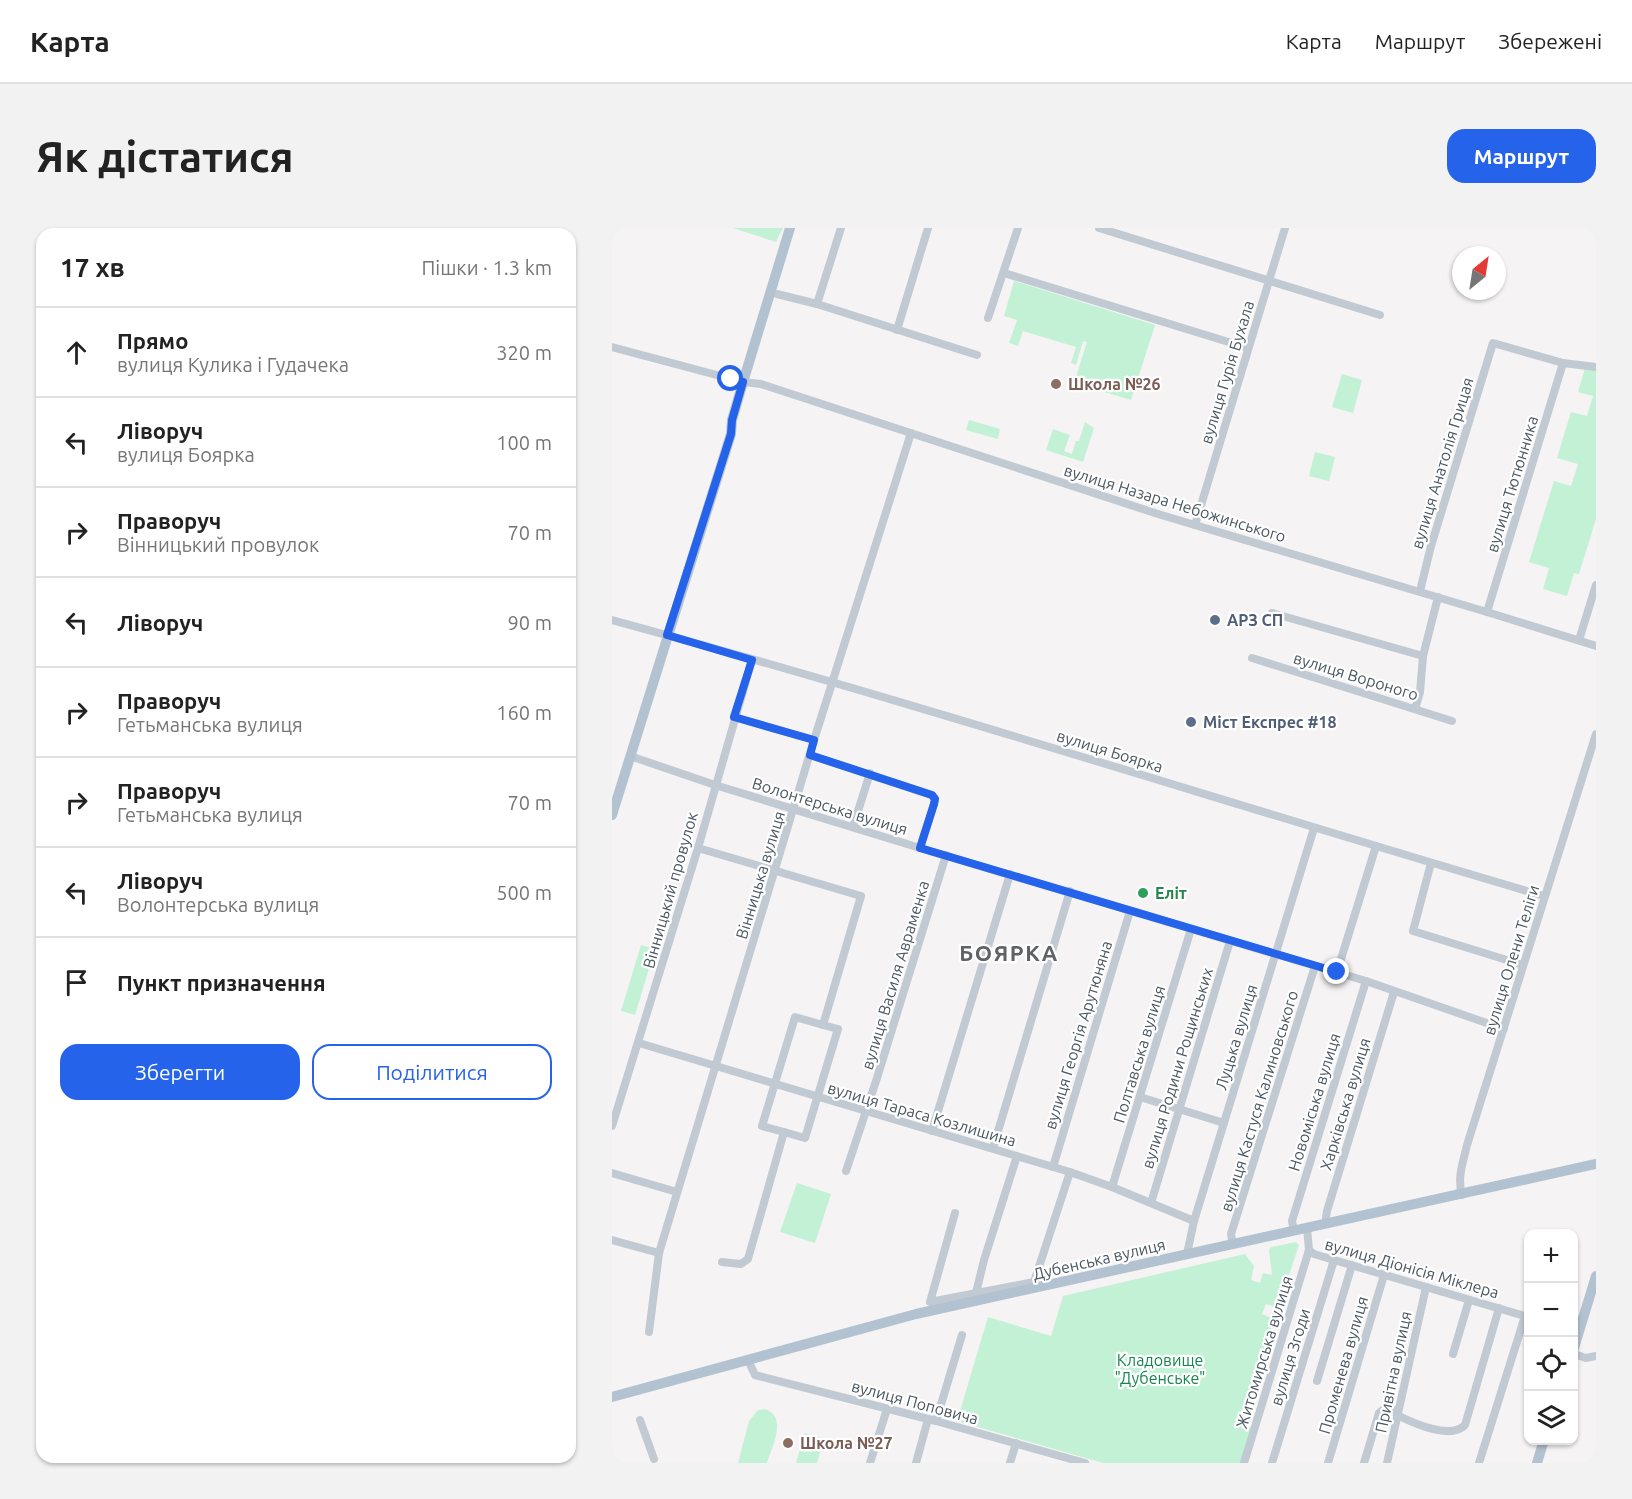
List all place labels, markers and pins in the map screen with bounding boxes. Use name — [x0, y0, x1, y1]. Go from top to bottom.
place label: Школа №26 — [1068, 375, 1161, 393]
marker: Школа №26 — [1049, 377, 1063, 391]
place label: АРЗ СП — [1227, 611, 1283, 629]
marker: АРЗ СП — [1208, 613, 1222, 627]
place label: Міст Експрес #18 — [1203, 713, 1337, 731]
marker: Міст Експрес #18 — [1184, 715, 1198, 729]
place label: Еліт — [1155, 884, 1187, 902]
marker: Еліт — [1136, 886, 1150, 900]
place label: Школа №27 — [800, 1434, 893, 1452]
marker: Школа №27 — [781, 1436, 795, 1450]

